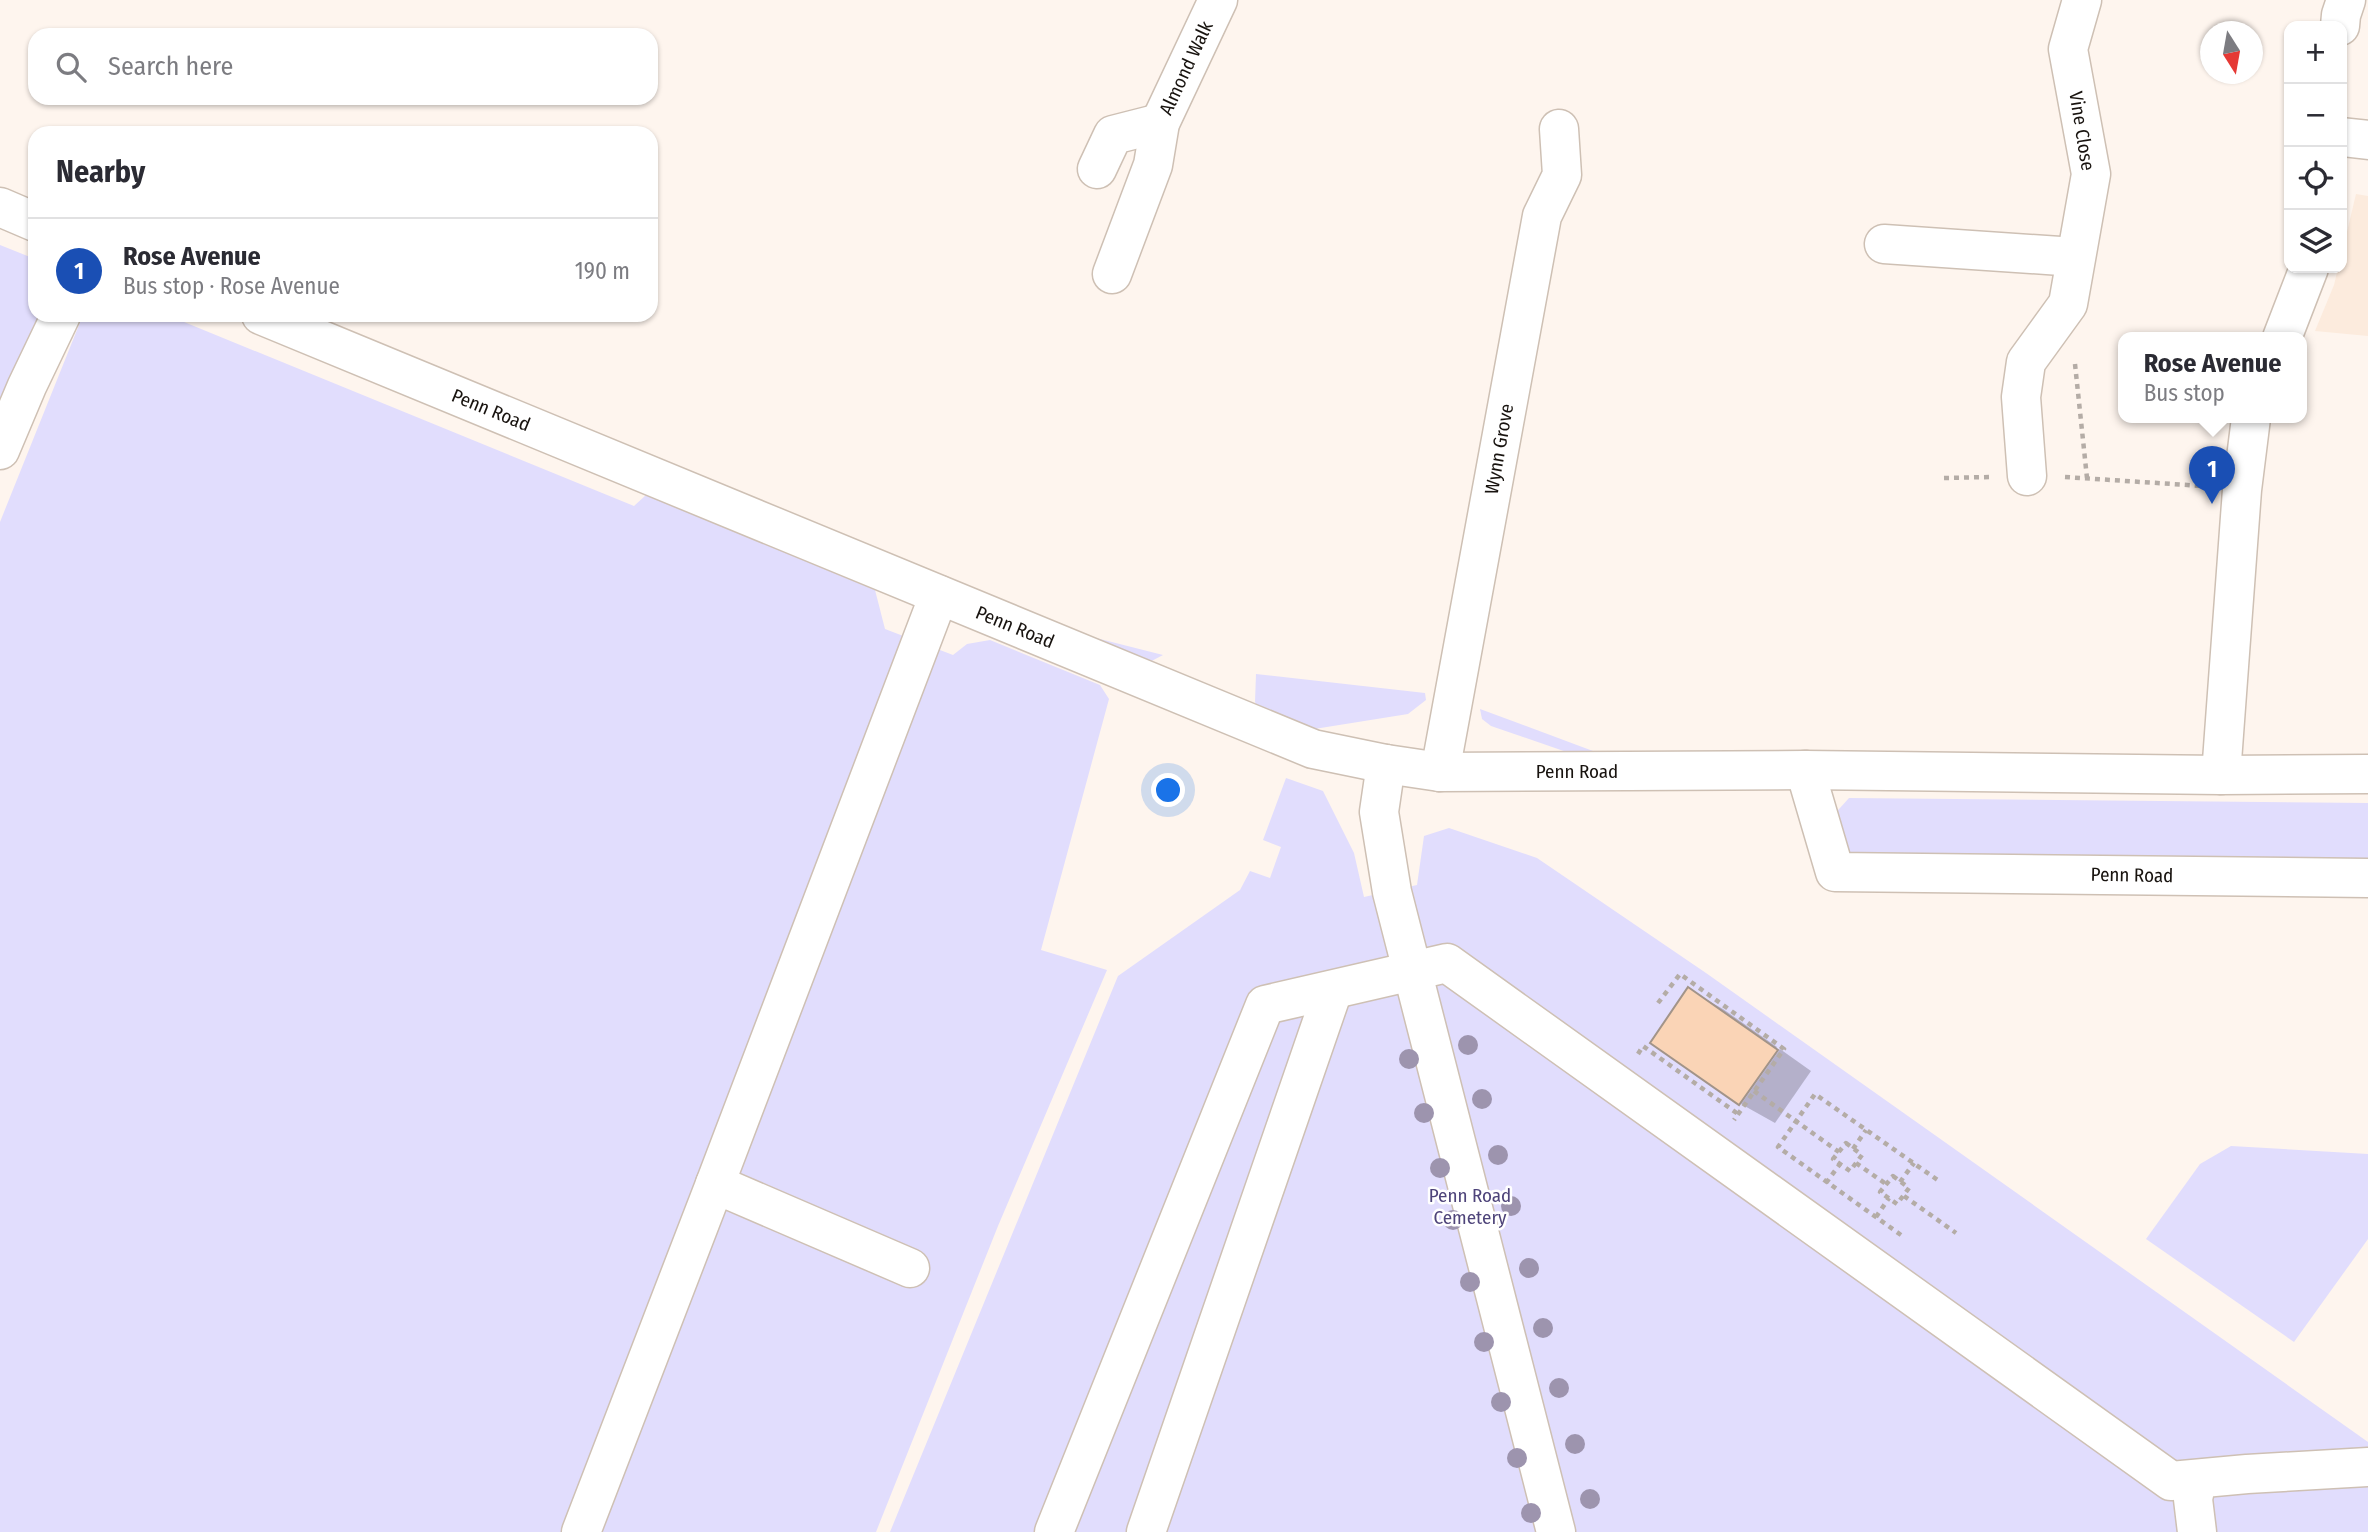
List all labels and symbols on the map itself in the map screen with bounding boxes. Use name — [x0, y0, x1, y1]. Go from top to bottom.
street label: Almond Walk — [1154, 17, 1218, 119]
north arrow — [2200, 21, 2263, 84]
street label: Vine Close — [2064, 90, 2100, 172]
street label: Penn Road — [448, 384, 534, 436]
street label: Wynn Grove — [1480, 402, 1518, 496]
pin: 1 — [2189, 446, 2235, 504]
street label: Penn Road — [972, 601, 1058, 653]
street label: Penn Road — [1536, 760, 1618, 783]
your location — [1151, 773, 1185, 807]
street label: Penn Road — [2090, 863, 2174, 887]
park label: Penn Road Cemetery — [1429, 1184, 1511, 1229]

